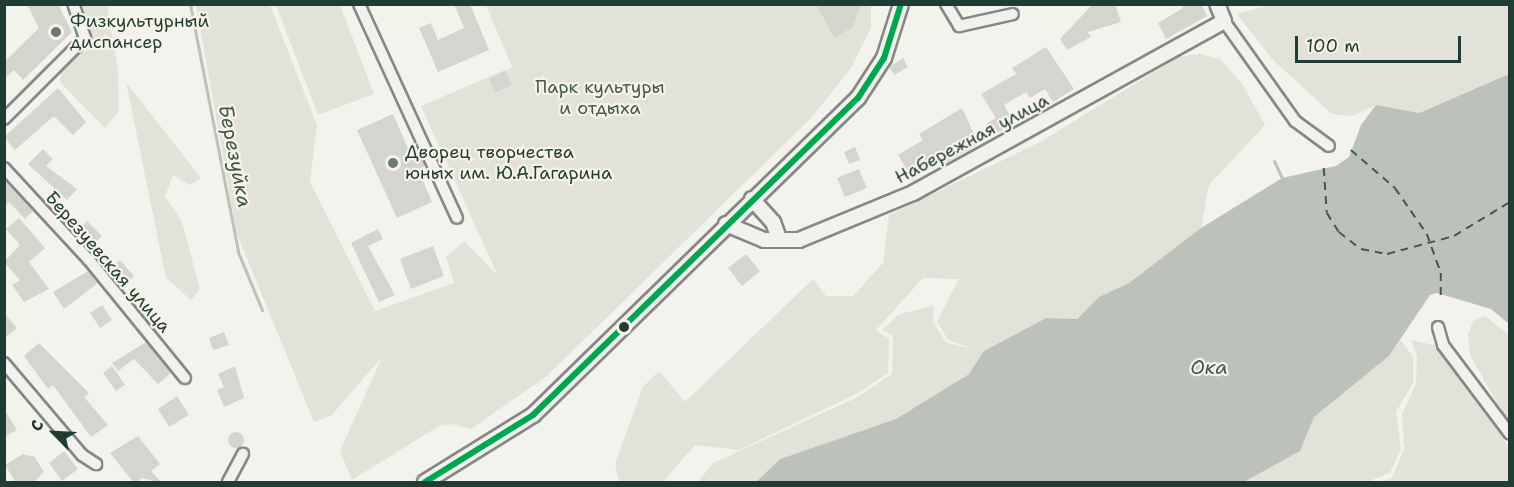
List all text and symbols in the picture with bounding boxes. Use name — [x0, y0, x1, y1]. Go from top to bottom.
place label: Физкультурный диспансер — [70, 11, 209, 54]
marker: Физкультурный диспансер — [47, 23, 65, 41]
scale bar — [1298, 24, 1464, 62]
text: 100 m — [1306, 34, 1360, 58]
park label: Парк культуры и отдыха — [535, 77, 665, 119]
street label: Набережная улица — [892, 89, 1052, 189]
water label: Березуйка — [213, 103, 257, 209]
place label: Дворец творчества юных им. Ю.А.Гагарина — [405, 142, 612, 184]
marker: Дворец творчества юных им. Ю.А.Гагарина — [386, 156, 400, 170]
street label: Березуевская улица — [41, 187, 175, 337]
unlabelled marker — [618, 321, 630, 333]
water label: Ока — [1190, 355, 1228, 379]
north arrow — [24, 403, 84, 463]
text: С — [26, 417, 49, 434]

